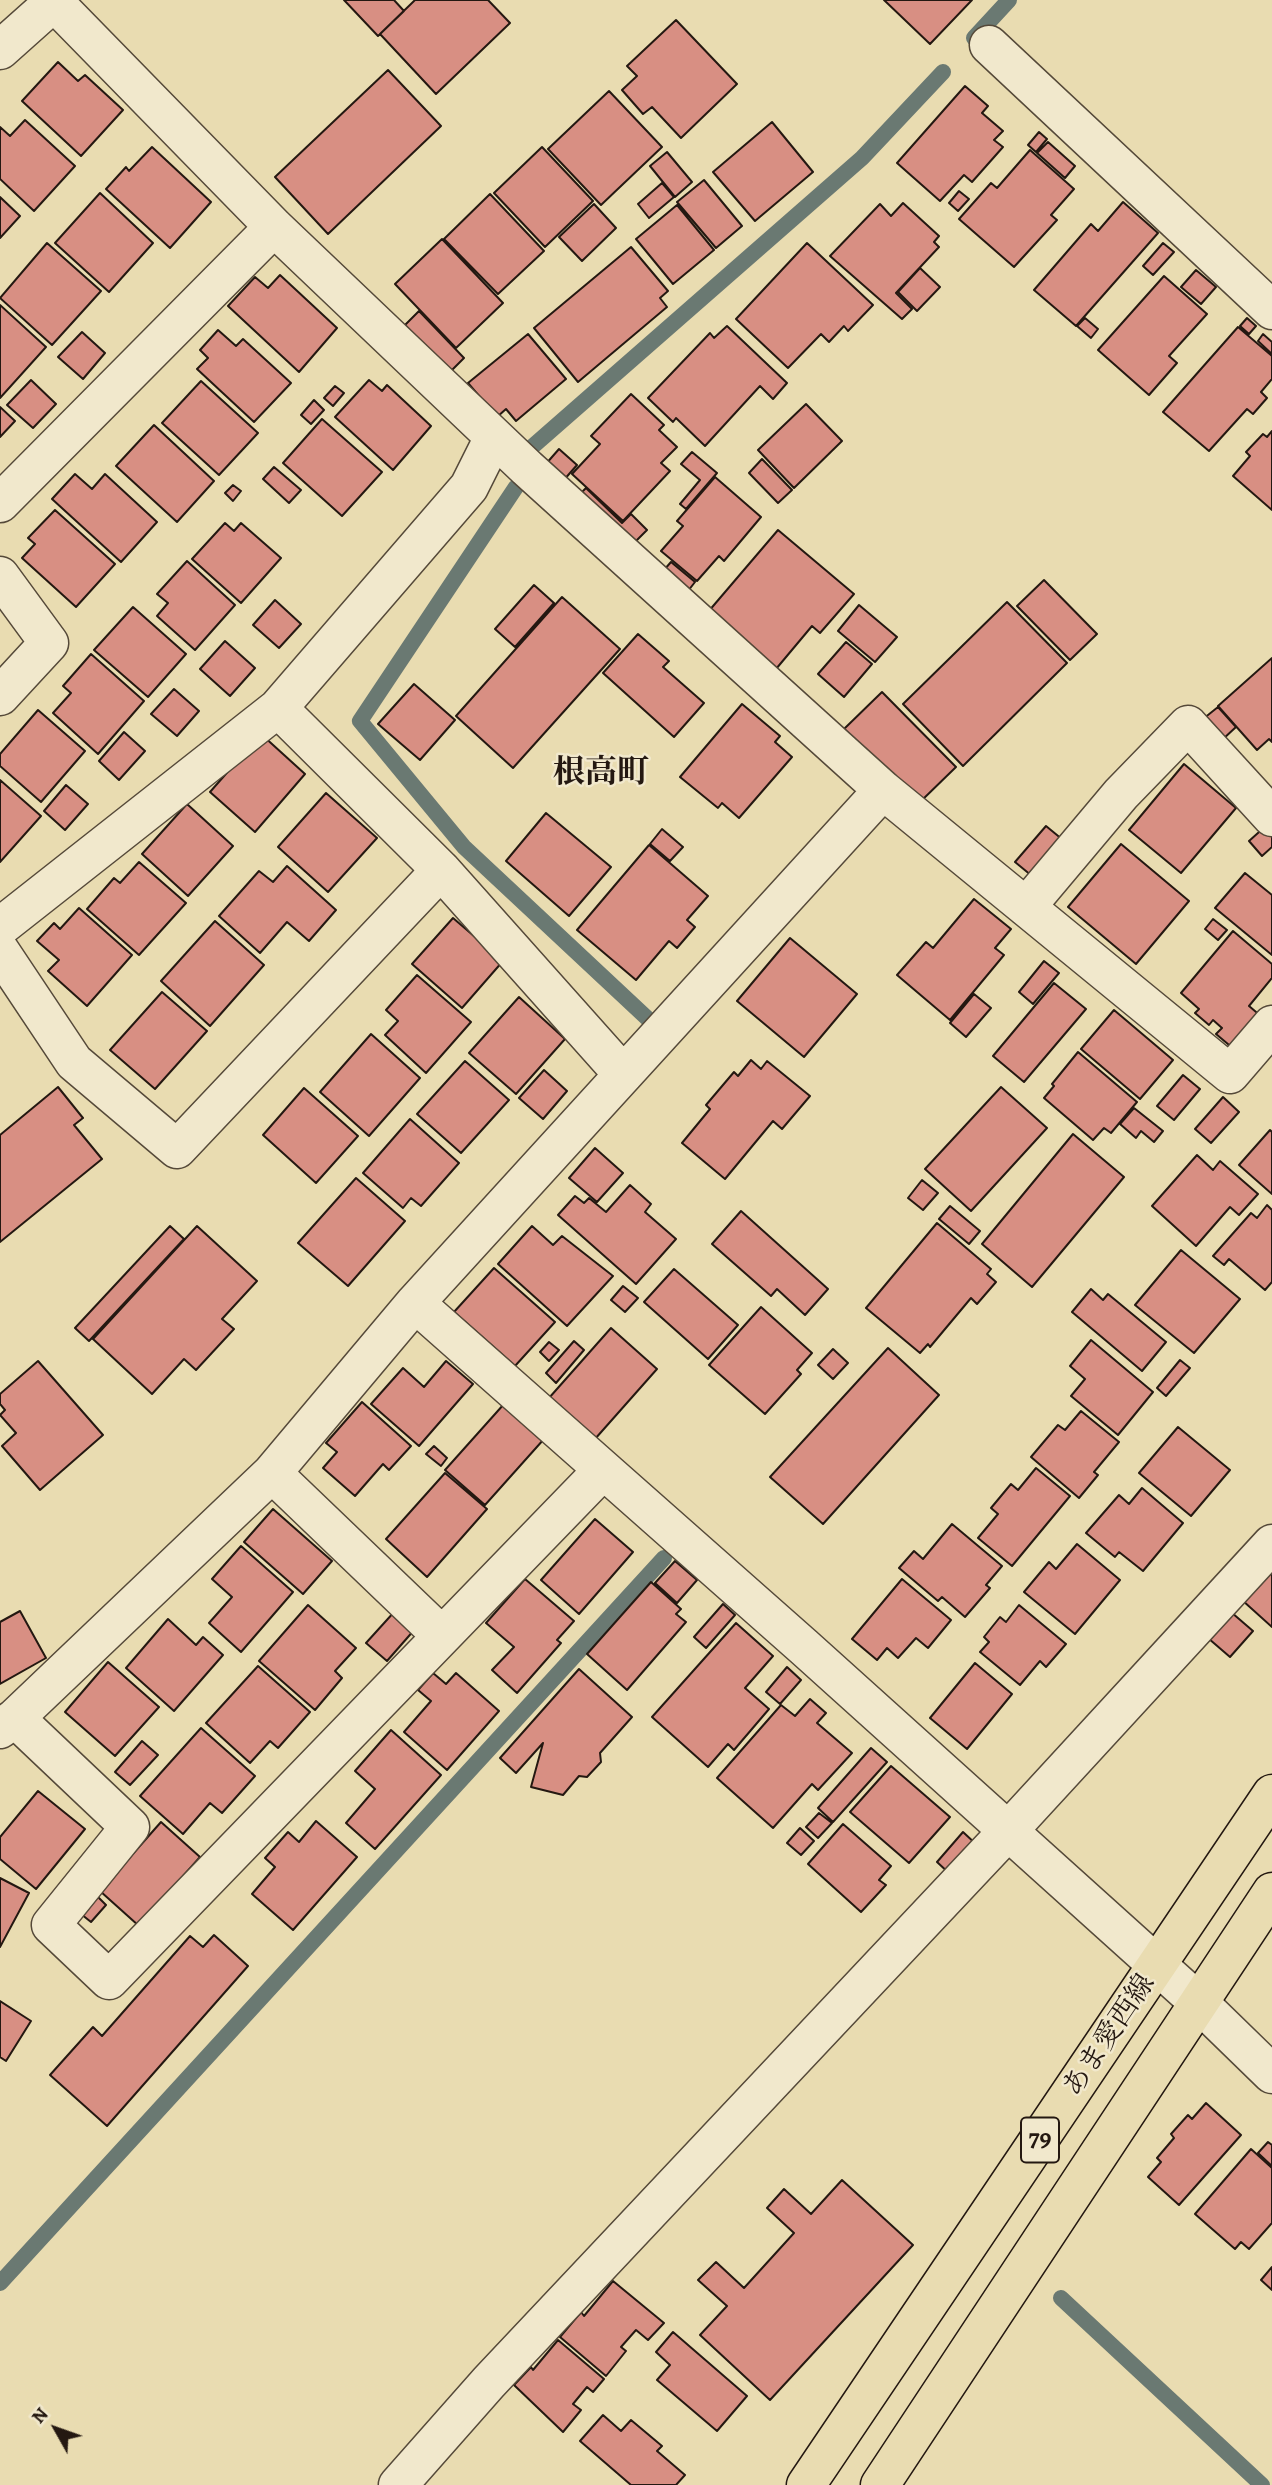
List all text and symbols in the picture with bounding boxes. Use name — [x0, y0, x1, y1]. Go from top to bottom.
district label: 根高町 — [553, 755, 649, 793]
street label: あま愛西線 — [1057, 1969, 1163, 2103]
road number: 79 — [1021, 2118, 1059, 2162]
north arrow — [21, 2394, 91, 2464]
text: N — [26, 2402, 54, 2429]

